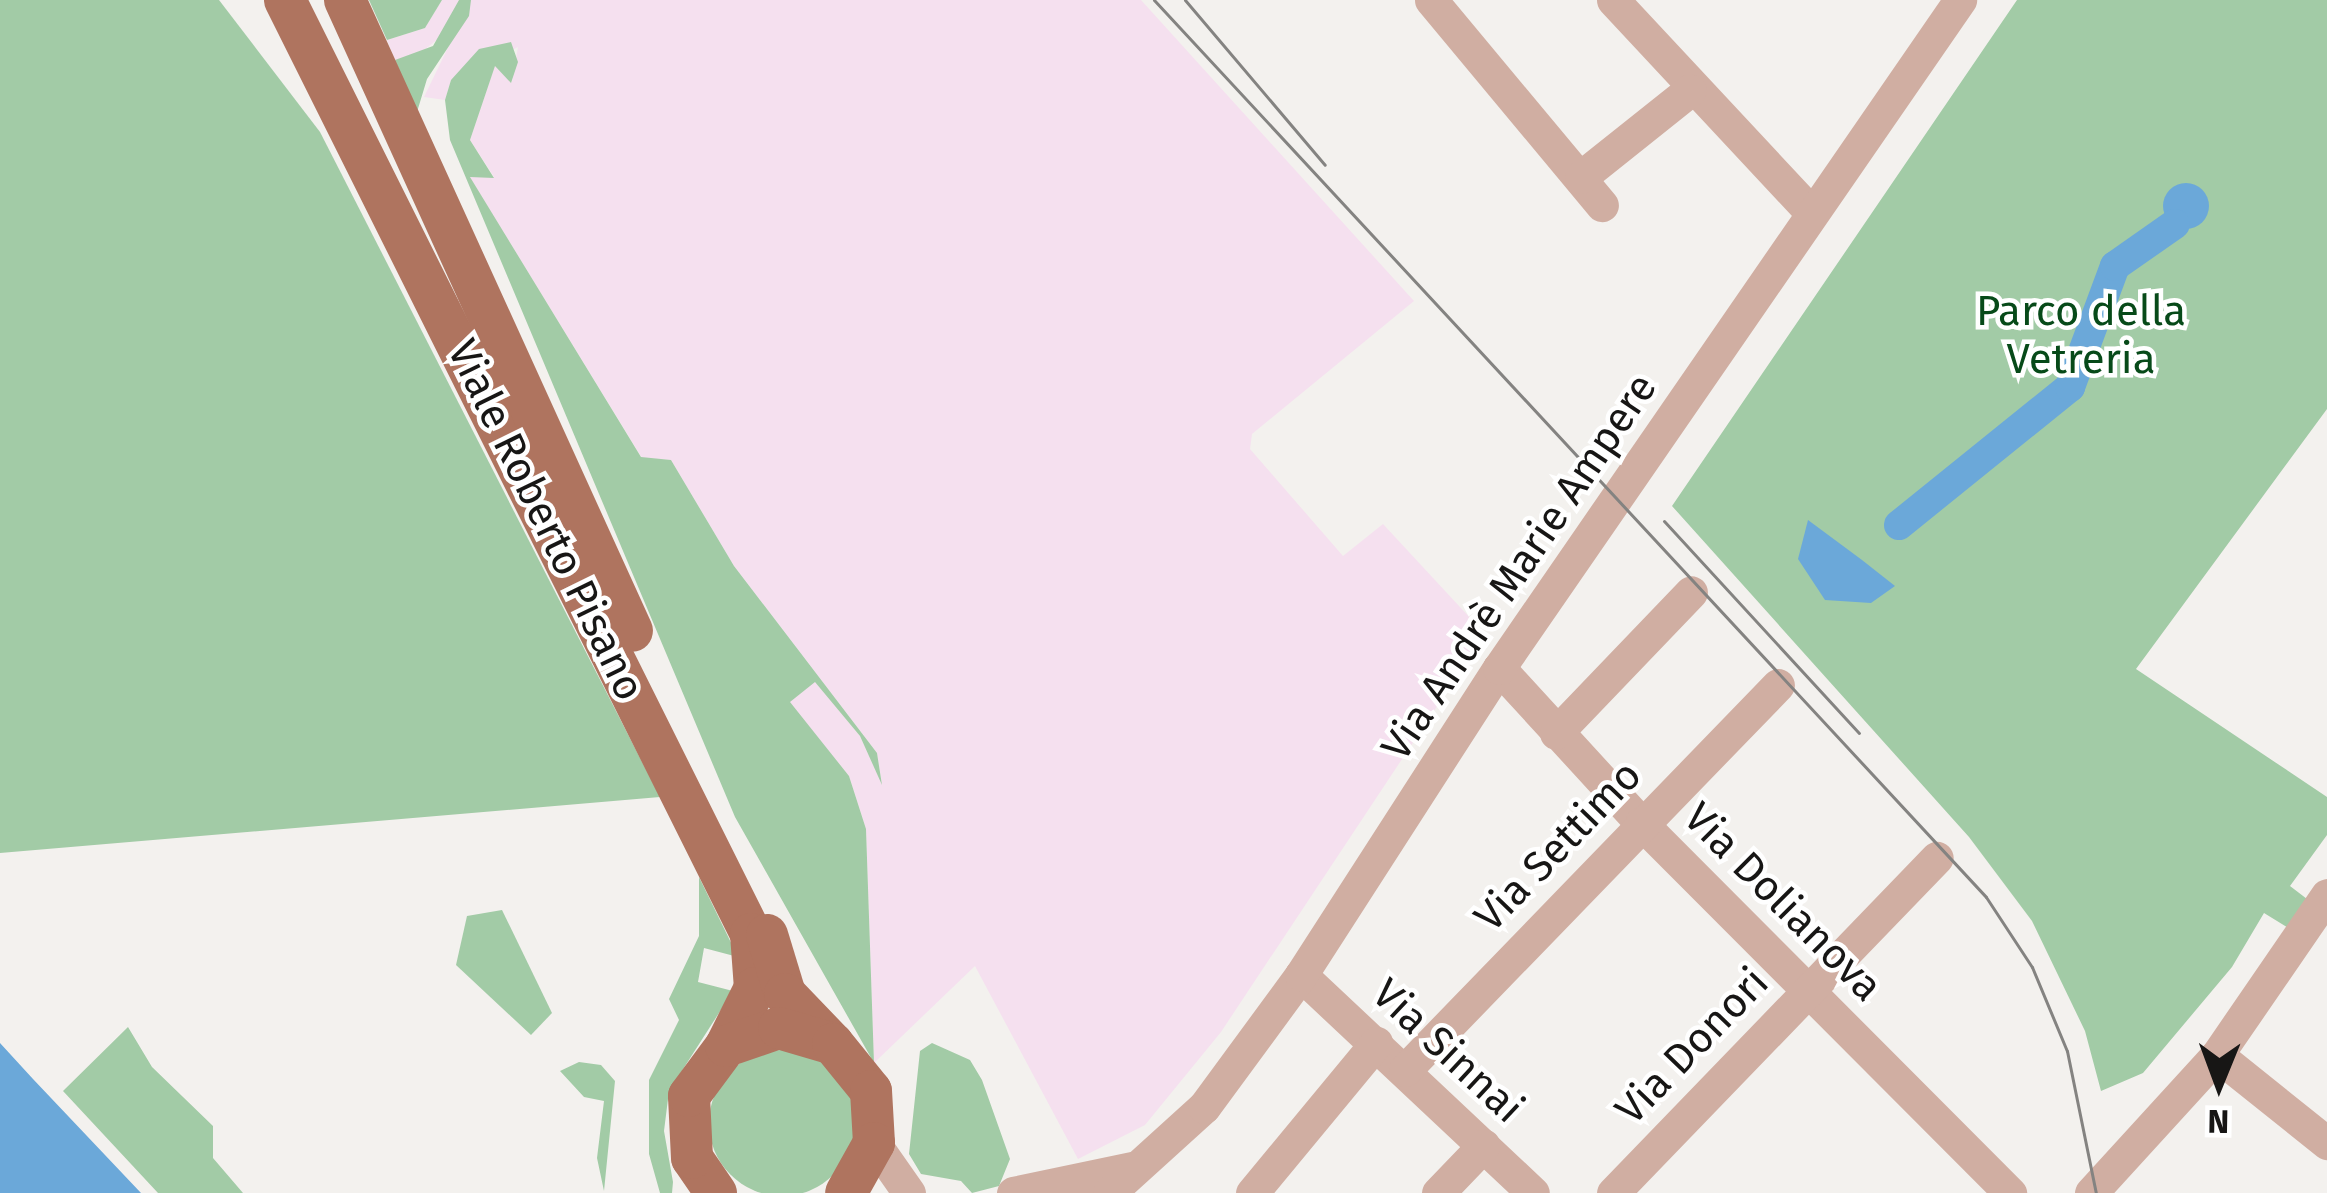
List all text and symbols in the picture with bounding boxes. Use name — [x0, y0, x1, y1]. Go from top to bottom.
park label: Parco della Vetreria — [1976, 286, 2186, 385]
street label: Viale Roberto Pisano — [437, 332, 655, 708]
street label: Via Andrè Marie Ampere — [1371, 364, 1667, 770]
street label: Via Settimo — [1464, 750, 1652, 942]
street label: Via Dolianova — [1673, 792, 1893, 1012]
street label: Via Donori — [1605, 957, 1779, 1135]
street label: Via Sinnai — [1362, 969, 1534, 1133]
north arrow — [2159, 1025, 2279, 1145]
text: N — [2207, 1101, 2230, 1141]

